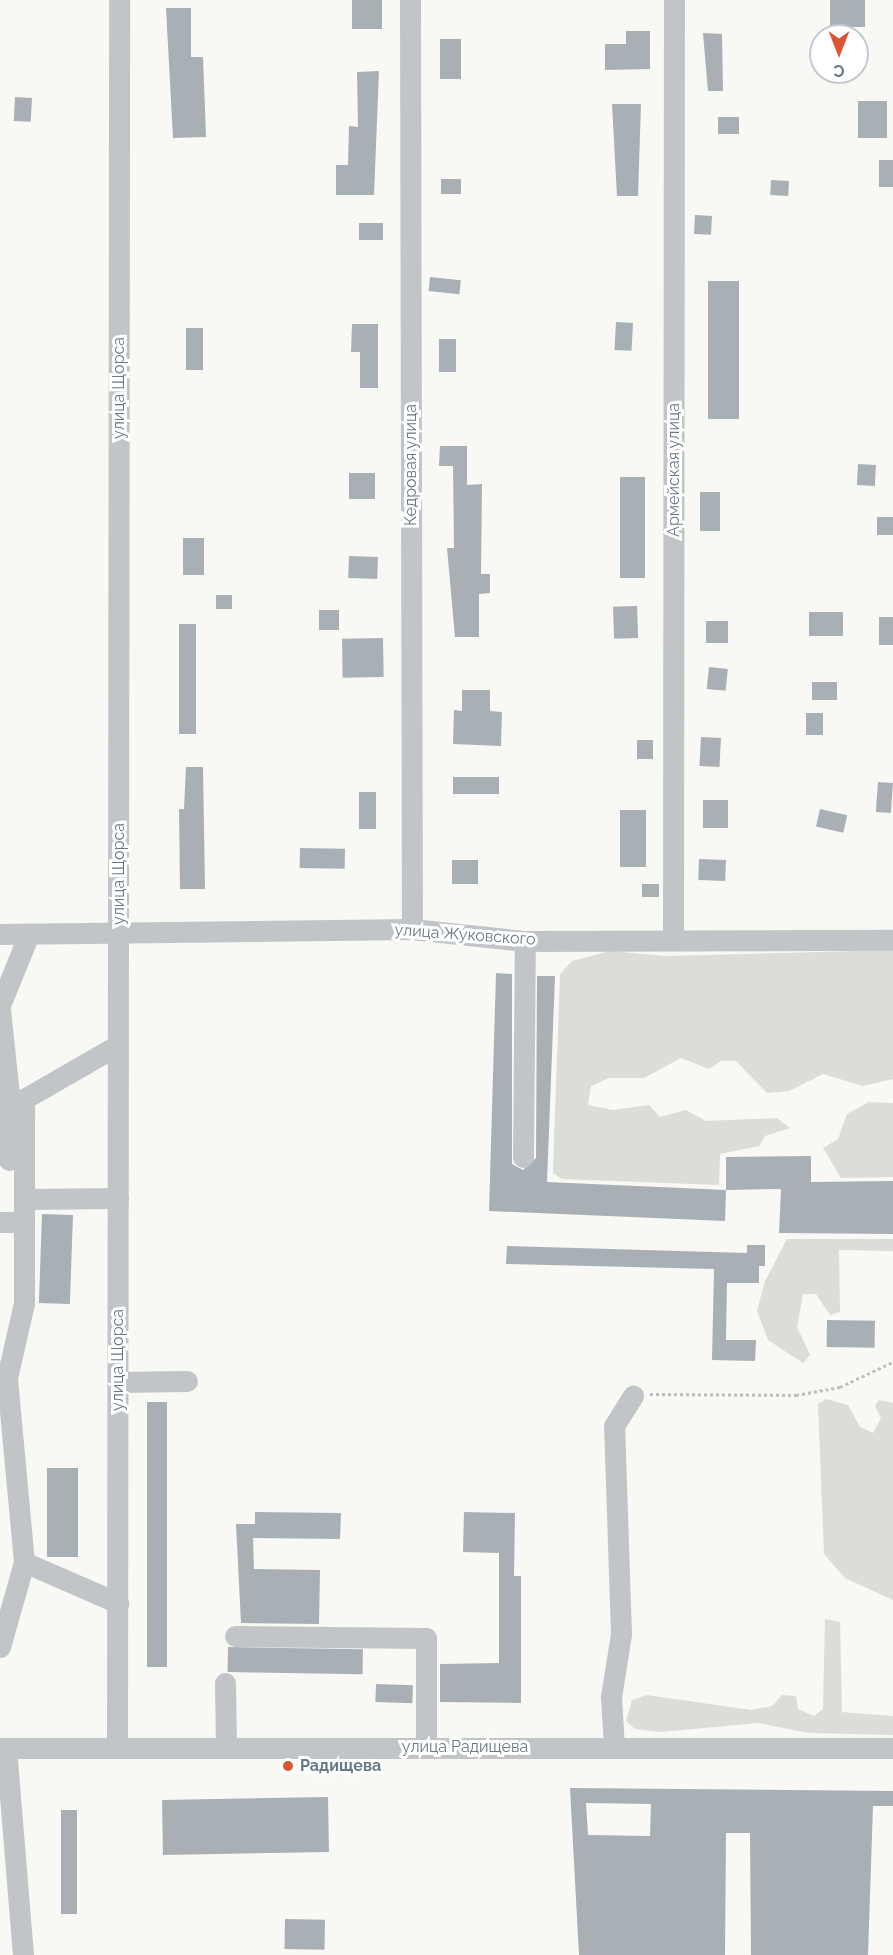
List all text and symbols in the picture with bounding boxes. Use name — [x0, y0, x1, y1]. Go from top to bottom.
north arrow — [809, 24, 869, 84]
text: С — [834, 61, 845, 80]
street label: улица Щорса — [109, 337, 129, 439]
street label: Армейская улица — [664, 403, 684, 537]
street label: Кедровая улица — [401, 404, 421, 526]
street label: улица Щорса — [109, 823, 129, 925]
street label: улица Жуковского — [394, 920, 536, 950]
street label: улица Щорса — [108, 1309, 128, 1411]
street label: улица Радищева — [402, 1737, 528, 1757]
place label: Радищева — [300, 1756, 381, 1776]
marker: Радищева — [281, 1759, 295, 1773]

